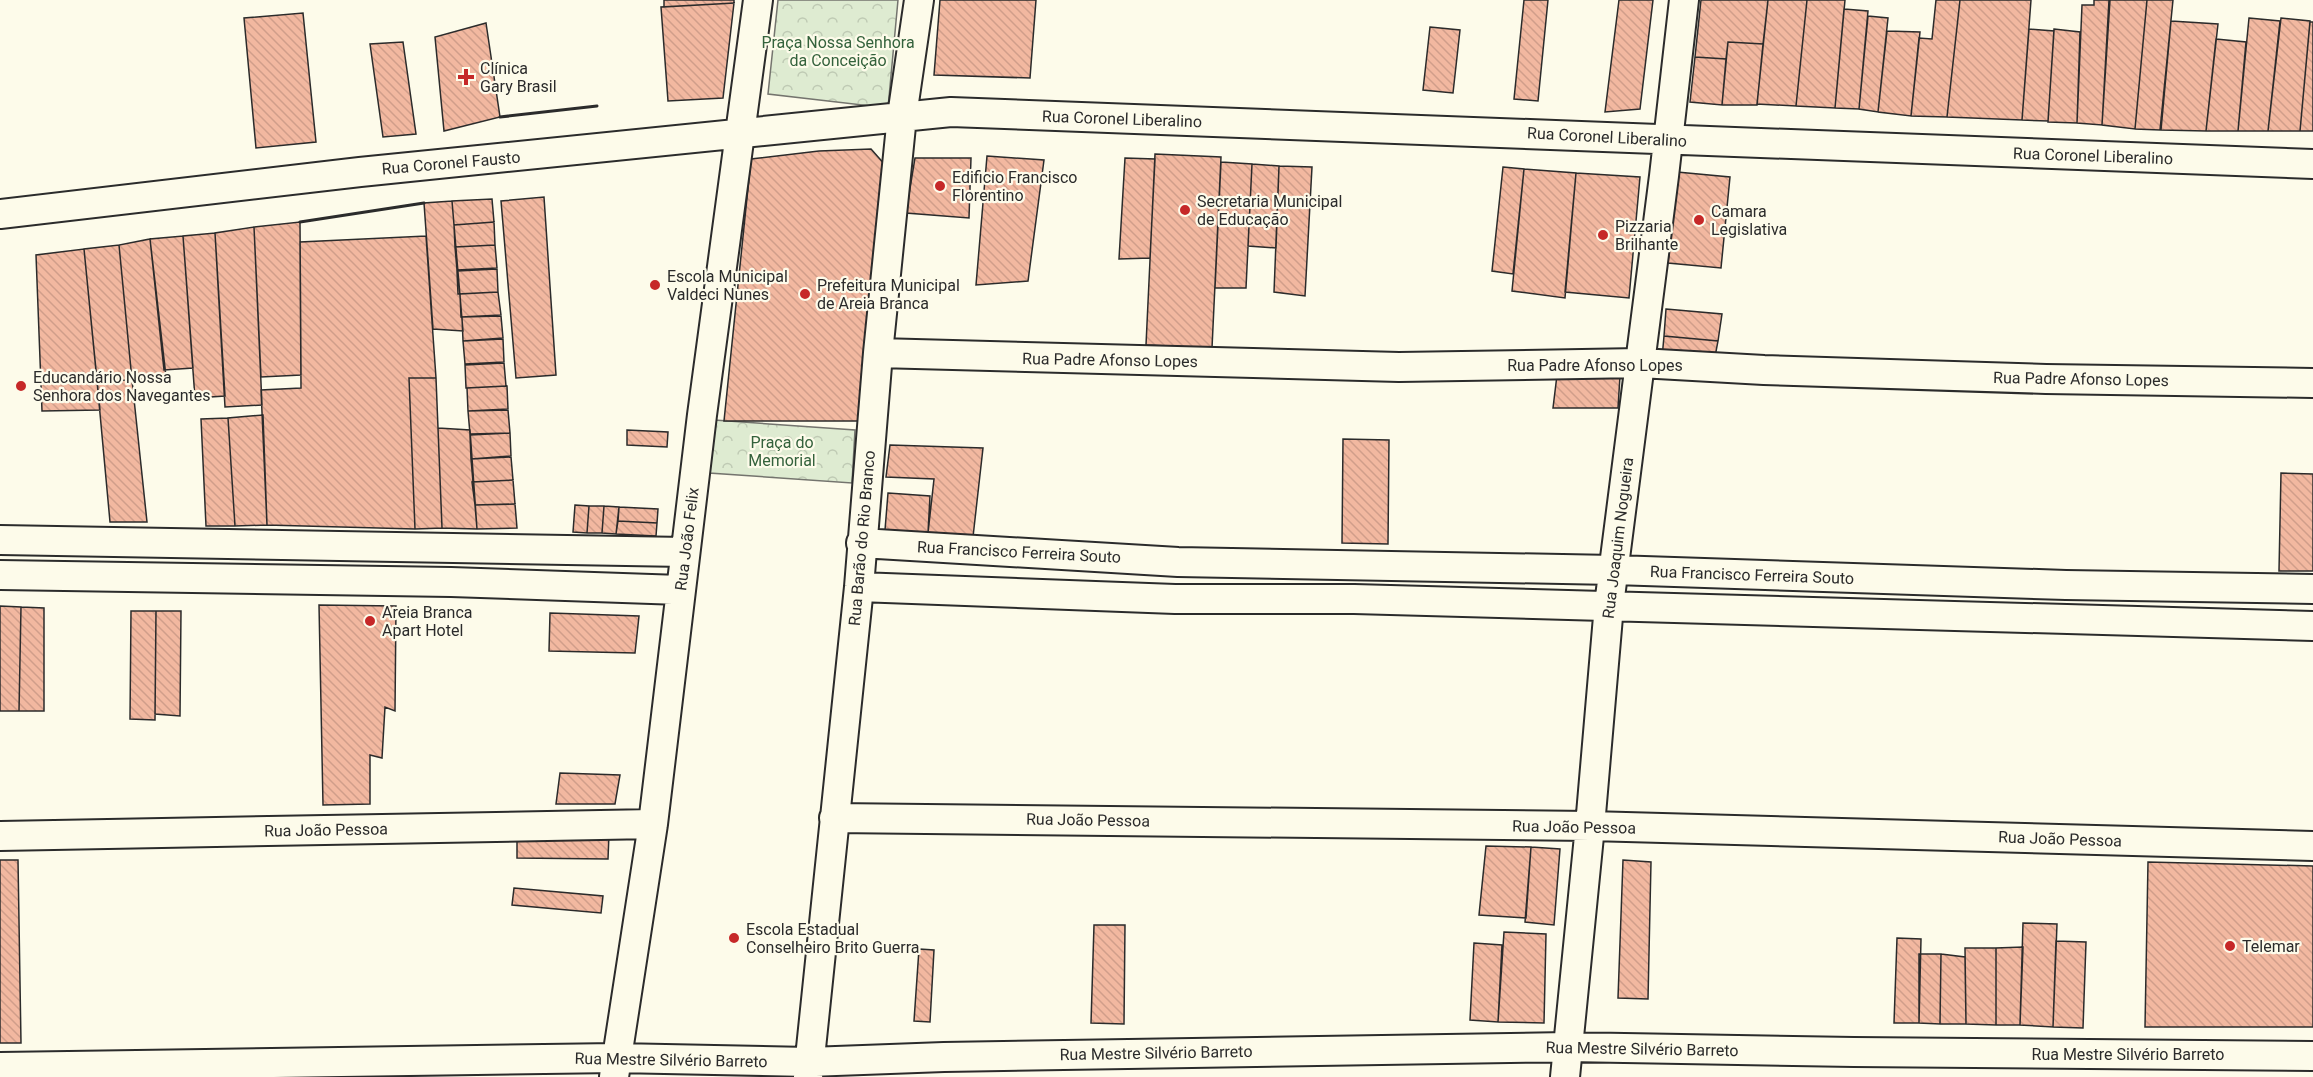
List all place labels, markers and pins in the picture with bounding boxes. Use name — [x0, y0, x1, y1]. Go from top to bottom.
place label: Clínica Gary Brasil — [480, 59, 557, 96]
marker: Clínica Gary Brasil — [457, 68, 475, 86]
place label: Edificio Francisco Florentino — [952, 168, 1077, 205]
marker: Edificio Francisco Florentino — [933, 179, 947, 193]
place label: Secretaria Municipal de Educação — [1197, 192, 1342, 229]
place label: Camara Legislativa — [1711, 202, 1787, 239]
marker: Secretaria Municipal de Educação — [1178, 203, 1192, 217]
marker: Camara Legislativa — [1692, 213, 1706, 227]
place label: Pizzaria Brilhante — [1615, 217, 1678, 254]
marker: Pizzaria Brilhante — [1596, 228, 1610, 242]
place label: Escola Municipal Valdeci Nunes — [667, 267, 788, 304]
place label: Prefeitura Municipal de Areia Branca — [817, 276, 960, 313]
marker: Escola Municipal Valdeci Nunes — [648, 278, 662, 292]
marker: Prefeitura Municipal de Areia Branca — [798, 287, 812, 301]
place label: Educandário Nossa Senhora dos Navegantes — [33, 368, 211, 405]
marker: Educandário Nossa Senhora dos Navegantes — [14, 379, 28, 393]
place label: Areia Branca Apart Hotel — [382, 603, 472, 640]
marker: Areia Branca Apart Hotel — [363, 614, 377, 628]
place label: Escola Estadual Conselheiro Brito Guerra — [746, 920, 919, 957]
marker: Escola Estadual Conselheiro Brito Guerra — [727, 931, 741, 945]
place label: Telemar — [2242, 937, 2300, 956]
marker: Telemar — [2223, 939, 2237, 953]

